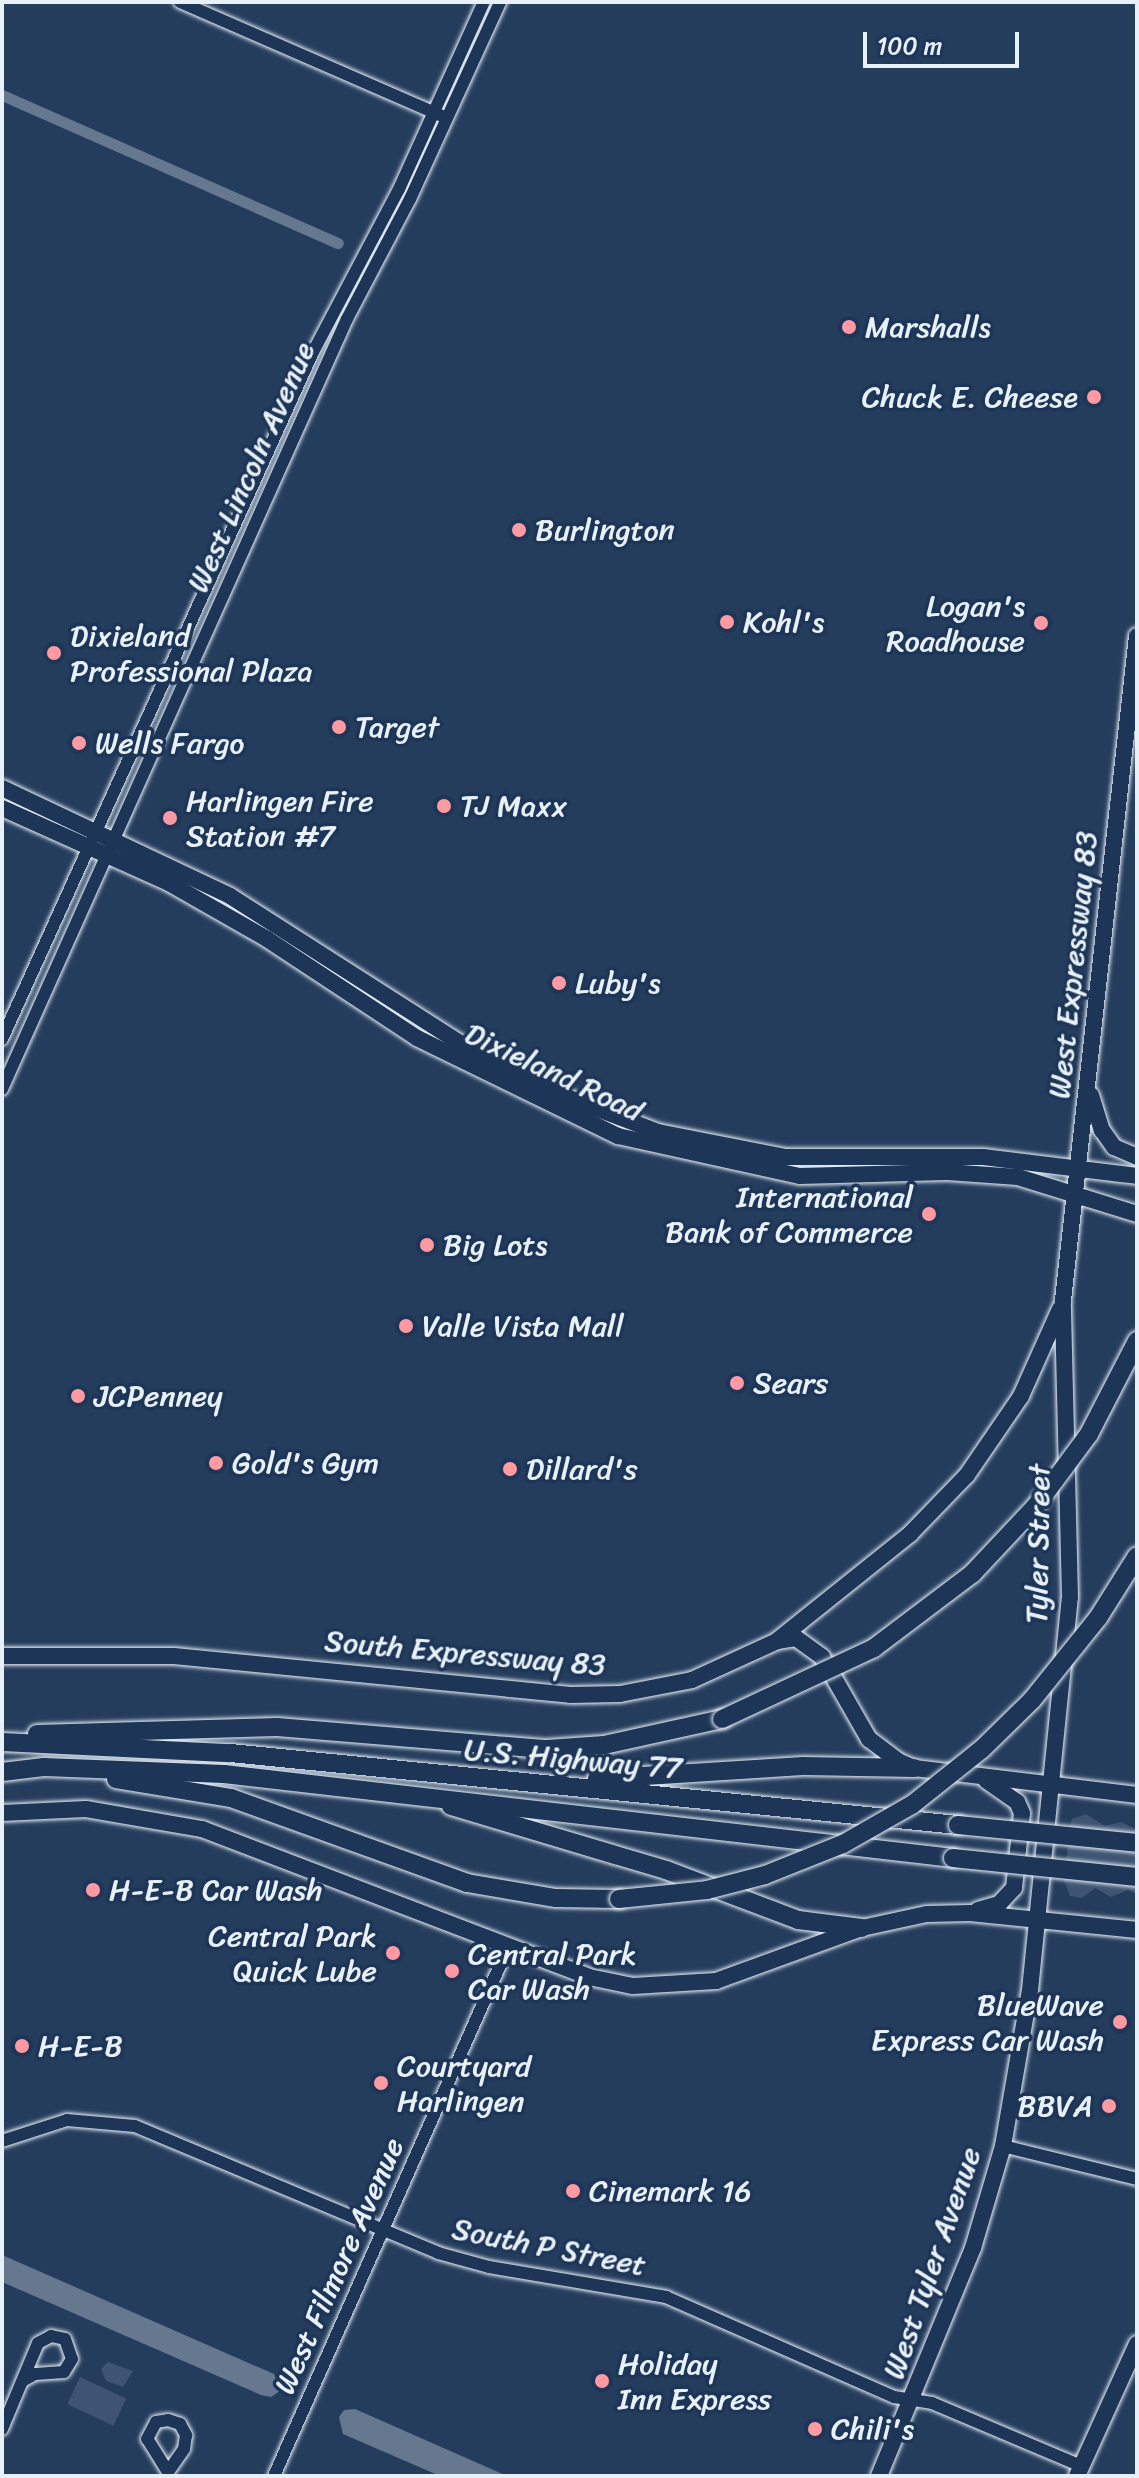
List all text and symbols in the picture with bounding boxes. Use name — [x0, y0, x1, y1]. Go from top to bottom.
scale bar — [867, 16, 1023, 66]
text: 100 m — [877, 25, 942, 67]
place label: Marshalls — [865, 309, 991, 345]
marker: Marshalls — [840, 318, 858, 336]
street label: West Lincoln Avenue — [180, 336, 322, 598]
place label: Chuck E. Cheese — [862, 379, 1078, 415]
marker: Chuck E. Cheese — [1085, 388, 1103, 406]
place label: Burlington — [535, 512, 675, 548]
marker: Burlington — [510, 521, 528, 539]
place label: Logan's Roadhouse — [886, 588, 1025, 658]
place label: Kohl's — [743, 604, 824, 640]
marker: Kohl's — [718, 613, 736, 631]
marker: Logan's Roadhouse — [1032, 614, 1050, 632]
place label: Dixieland Professional Plaza — [70, 618, 313, 688]
marker: Dixieland Professional Plaza — [45, 644, 63, 662]
place label: Target — [355, 709, 439, 745]
marker: Target — [330, 718, 348, 736]
place label: Wells Fargo — [95, 725, 245, 761]
marker: Wells Fargo — [70, 734, 88, 752]
place label: Harlingen Fire Station #7 — [186, 783, 374, 854]
place label: TJ Maxx — [460, 788, 567, 824]
marker: TJ Maxx — [435, 797, 453, 815]
marker: Harlingen Fire Station #7 — [161, 809, 179, 827]
street label: West Expressway 83 — [1041, 829, 1105, 1101]
place label: Luby's — [575, 965, 661, 1001]
marker: Luby's — [550, 974, 568, 992]
street label: Dixieland Road — [459, 1015, 649, 1129]
place label: International Bank of Commerce — [666, 1179, 913, 1250]
marker: International Bank of Commerce — [920, 1205, 938, 1223]
place label: Big Lots — [443, 1227, 549, 1263]
marker: Big Lots — [418, 1236, 436, 1254]
place label: Valle Vista Mall — [422, 1308, 626, 1344]
marker: Valle Vista Mall — [397, 1317, 415, 1335]
place label: Sears — [753, 1365, 828, 1401]
marker: Sears — [728, 1374, 746, 1392]
place label: JCPenney — [94, 1378, 223, 1414]
marker: JCPenney — [69, 1387, 87, 1405]
place label: Gold's Gym — [232, 1445, 379, 1481]
place label: Dillard's — [526, 1451, 638, 1487]
marker: Gold's Gym — [207, 1454, 225, 1472]
marker: Dillard's — [501, 1460, 519, 1478]
street label: Tyler Street — [1019, 1463, 1057, 1625]
street label: South Expressway 83 — [322, 1623, 608, 1683]
street label: U.S. Highway 77 — [463, 1732, 683, 1786]
place label: H-E-B Car Wash — [109, 1872, 323, 1908]
marker: H-E-B Car Wash — [84, 1881, 102, 1899]
place label: Central Park Quick Lube — [208, 1918, 377, 1988]
place label: Central Park Car Wash — [468, 1936, 637, 2006]
marker: Central Park Quick Lube — [384, 1944, 402, 1962]
marker: Central Park Car Wash — [443, 1962, 461, 1980]
place label: BlueWave Express Car Wash — [871, 1987, 1104, 2058]
marker: BlueWave Express Car Wash — [1111, 2013, 1129, 2031]
place label: H-E-B — [38, 2028, 123, 2064]
marker: H-E-B — [13, 2037, 31, 2055]
place label: Courtyard Harlingen — [397, 2048, 531, 2118]
marker: Courtyard Harlingen — [372, 2074, 390, 2092]
place label: BBVA — [1017, 2088, 1093, 2124]
marker: BBVA — [1100, 2097, 1118, 2115]
street label: West Filmore Avenue — [267, 2133, 411, 2399]
street label: West Tyler Avenue — [875, 2142, 989, 2384]
place label: Cinemark 16 — [589, 2173, 752, 2209]
marker: Cinemark 16 — [564, 2182, 582, 2200]
street label: South P Street — [447, 2210, 651, 2284]
place label: Holiday Inn Express — [618, 2346, 773, 2416]
marker: Holiday Inn Express — [593, 2372, 611, 2390]
place label: Chili's — [831, 2411, 914, 2447]
marker: Chili's — [806, 2420, 824, 2438]

